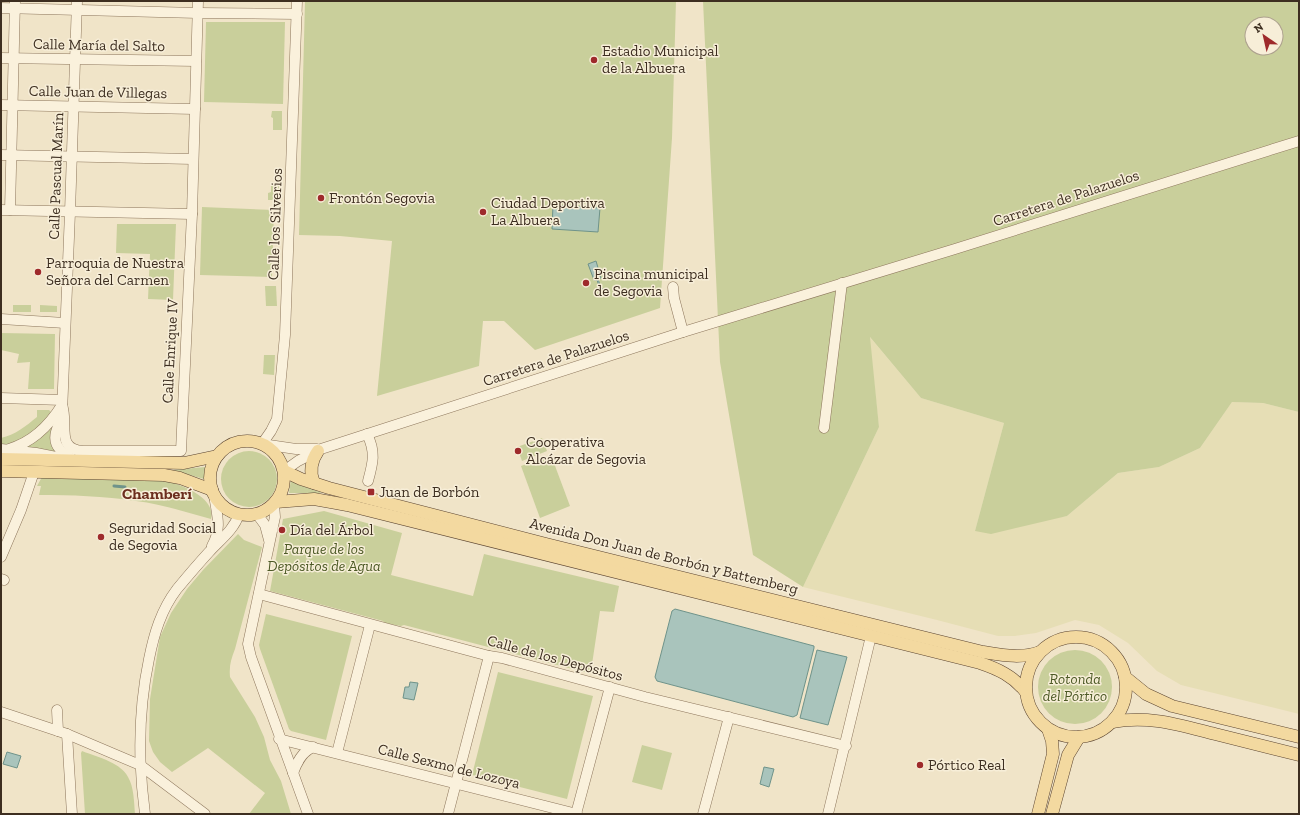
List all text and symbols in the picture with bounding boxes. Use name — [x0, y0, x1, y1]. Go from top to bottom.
north arrow — [1244, 16, 1284, 56]
text: N — [1252, 20, 1266, 36]
street label: Calle María del Salto — [33, 35, 165, 55]
place label: Estadio Municipal de la Albuera — [602, 42, 719, 77]
marker: Estadio Municipal de la Albuera — [589, 55, 599, 65]
street label: Calle Juan de Villegas — [29, 82, 167, 102]
street label: Calle Pascual Marín — [45, 112, 67, 240]
street label: Carretera de Palazuelos — [991, 166, 1141, 230]
street label: Calle los Silverios — [264, 168, 286, 280]
place label: Frontón Segovia — [329, 189, 435, 207]
marker: Frontón Segovia — [316, 193, 326, 203]
place label: Ciudad Deportiva La Albuera — [491, 194, 605, 229]
marker: Ciudad Deportiva La Albuera — [478, 207, 488, 217]
place label: Parroquia de Nuestra Señora del Carmen — [46, 254, 184, 289]
place label: Piscina municipal de Segovia — [594, 265, 709, 300]
marker: Parroquia de Nuestra Señora del Carmen — [33, 267, 43, 277]
marker: Piscina municipal de Segovia — [581, 278, 591, 288]
street label: Calle Enrique IV — [158, 298, 182, 404]
street label: Carretera de Palazuelos — [481, 326, 631, 390]
place label: Cooperativa Alcázar de Segovia — [526, 433, 646, 468]
marker: Cooperativa Alcázar de Segovia — [513, 446, 523, 456]
place label: Juan de Borbón — [379, 483, 480, 501]
district label: Chamberí — [122, 484, 192, 503]
marker: Juan de Borbón — [366, 487, 376, 497]
street label: Avenida Don Juan de Borbón y Battemberg — [528, 514, 800, 598]
place label: Seguridad Social de Segovia — [109, 519, 216, 554]
place label: Día del Árbol — [290, 521, 373, 539]
marker: Día del Árbol — [277, 525, 287, 535]
marker: Seguridad Social de Segovia — [96, 532, 106, 542]
park label: Parque de los Depósitos de Agua — [267, 540, 381, 575]
street label: Calle de los Depósitos — [485, 631, 625, 685]
park label: Rotonda del Pórtico — [1043, 670, 1107, 705]
street label: Calle Sexmo de Lozoya — [376, 740, 522, 792]
place label: Pórtico Real — [928, 756, 1005, 774]
marker: Pórtico Real — [915, 760, 925, 770]

